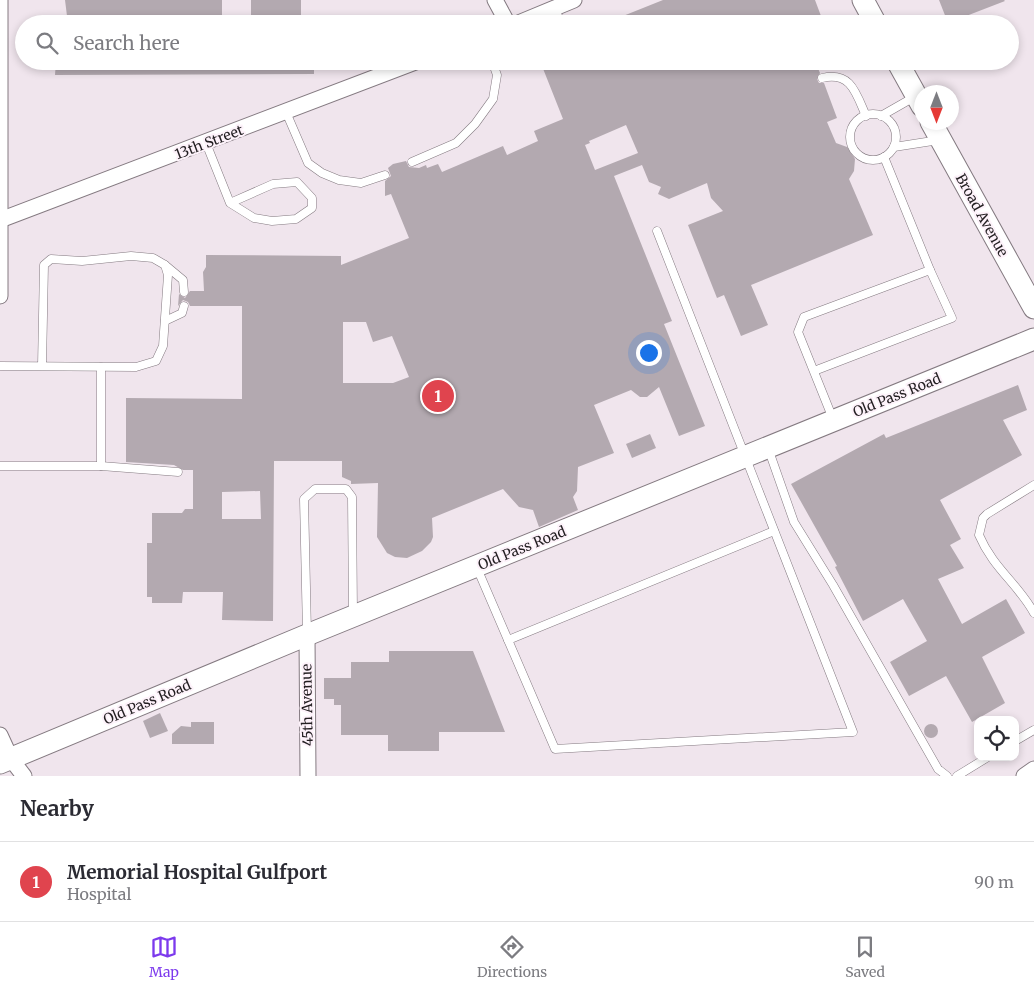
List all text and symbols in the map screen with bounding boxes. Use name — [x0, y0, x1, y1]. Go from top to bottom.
search box — [15, 15, 1019, 70]
icon: search — [33, 29, 61, 57]
text: Search here — [73, 31, 180, 55]
north arrow — [914, 85, 959, 130]
street label: 13th Street — [172, 121, 246, 163]
street label: Broad Avenue — [952, 170, 1012, 260]
your location — [636, 340, 662, 366]
street label: Old Pass Road — [850, 369, 944, 421]
pin: 1 — [422, 377, 454, 415]
street label: Old Pass Road — [475, 522, 569, 574]
street label: 45th Avenue — [297, 664, 317, 746]
street label: Old Pass Road — [100, 675, 194, 729]
map controls — [974, 716, 1019, 761]
button: locate — [974, 716, 1019, 761]
text: Nearby — [20, 795, 94, 822]
text: Memorial Hospital Gulfport — [67, 860, 327, 884]
text: 1 — [32, 872, 40, 892]
text: 90 m — [974, 872, 1014, 892]
text: Hospital — [67, 884, 131, 904]
tab: Map — [149, 933, 179, 981]
tab: Directions — [477, 933, 547, 981]
tab: Saved — [845, 933, 885, 981]

